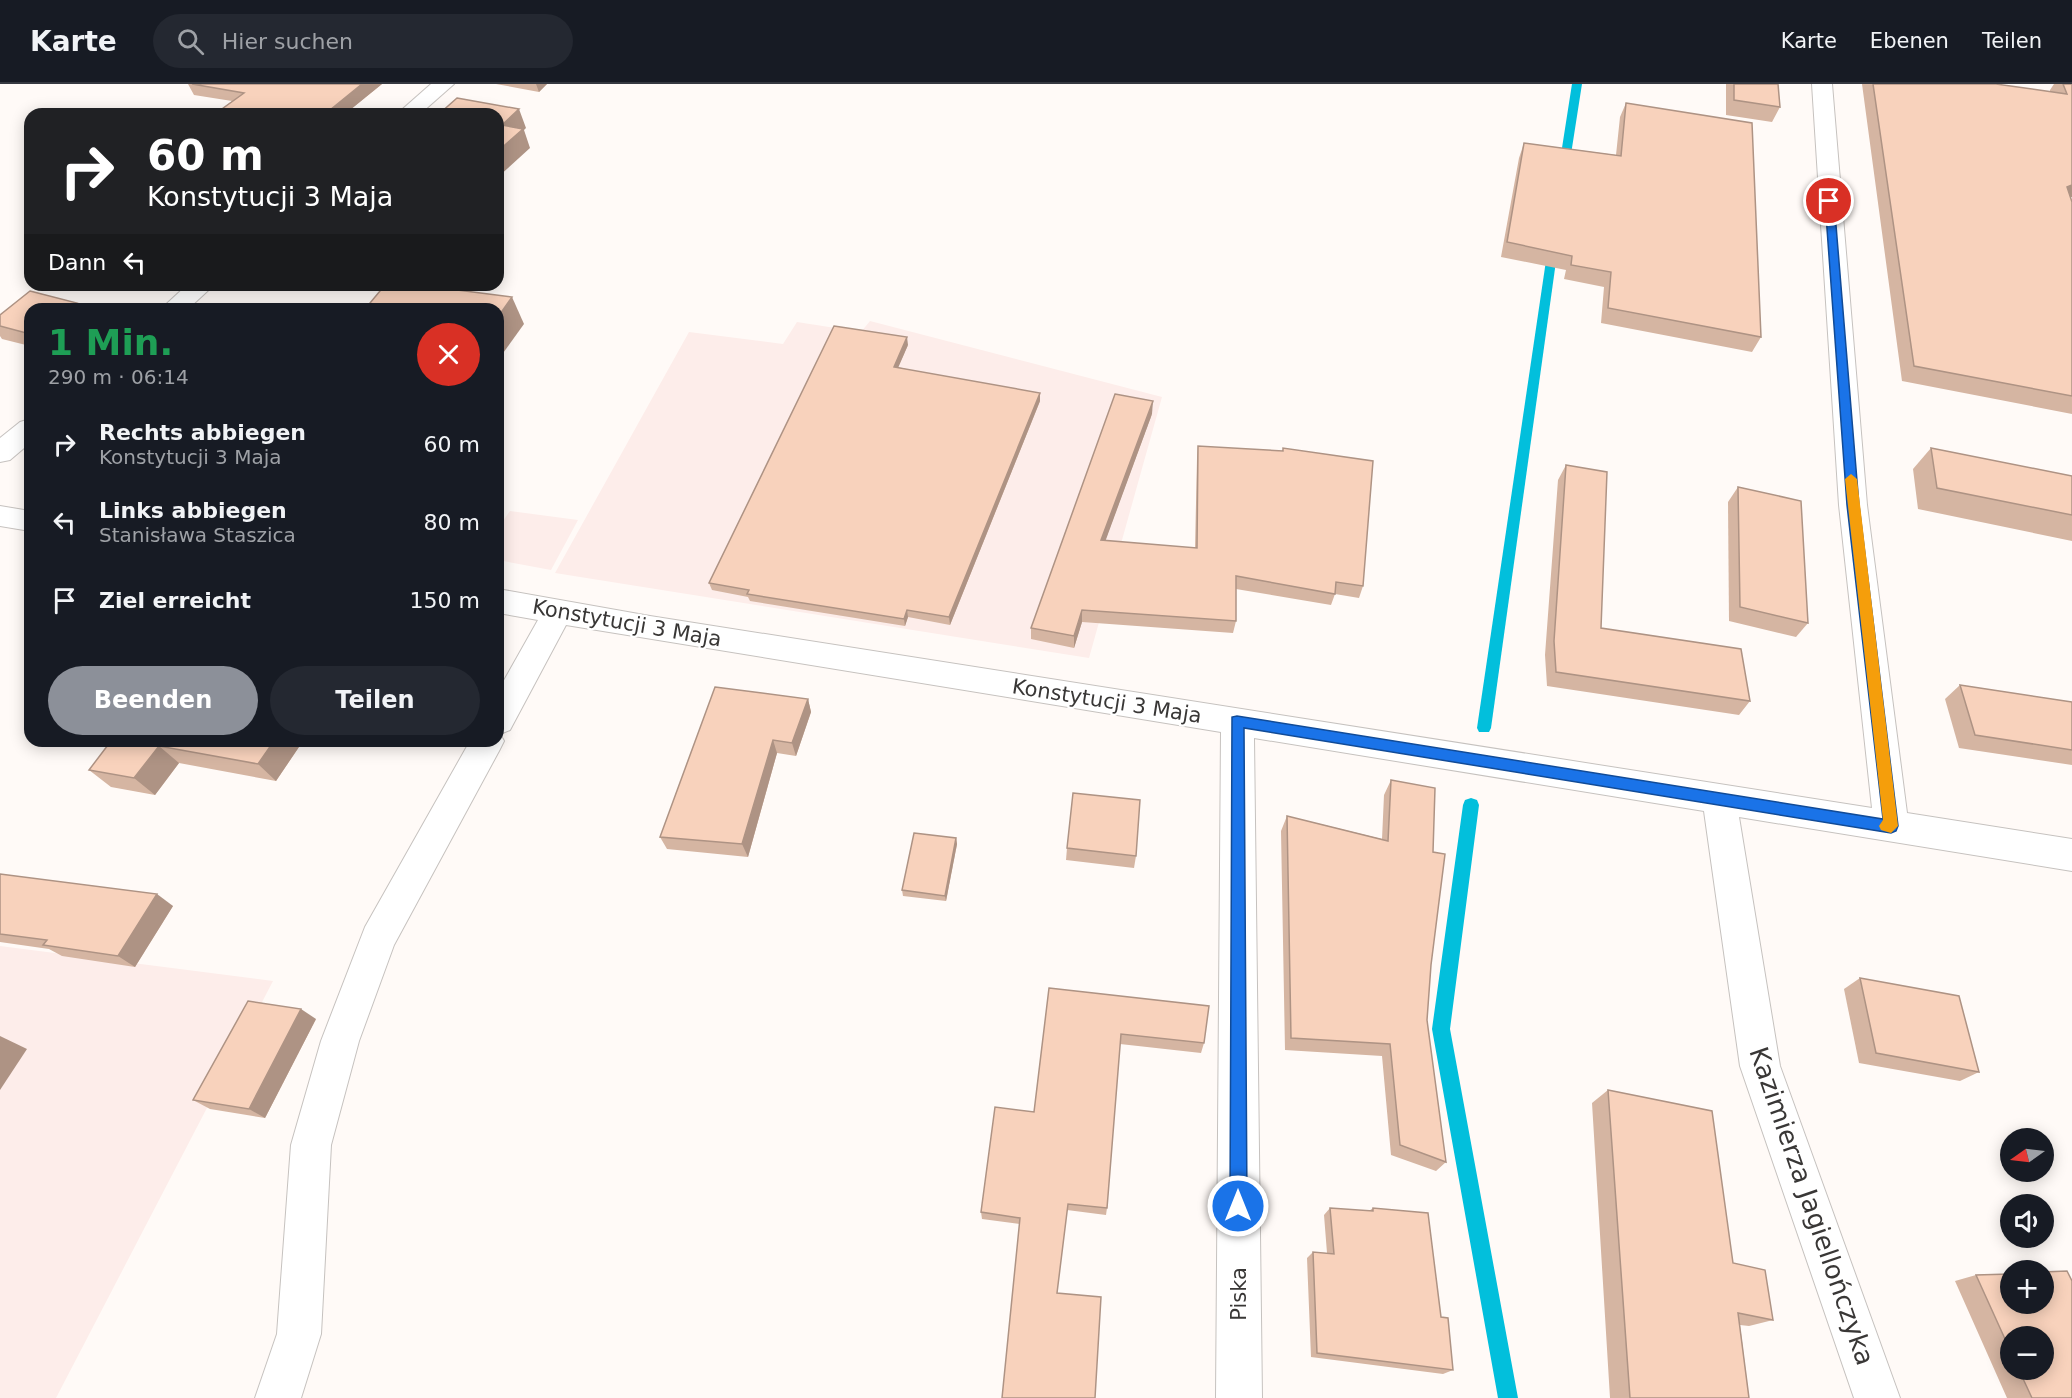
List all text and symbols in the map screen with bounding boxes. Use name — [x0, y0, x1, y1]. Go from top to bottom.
search box — [153, 14, 573, 68]
text: Karte — [30, 25, 117, 58]
icon: search — [174, 25, 207, 58]
text: Hier suchen — [222, 29, 353, 54]
text: Karte — [1781, 29, 1837, 53]
text: Ebenen — [1870, 29, 1949, 53]
text: Teilen — [1982, 29, 2042, 53]
text: 60 m — [147, 131, 264, 180]
icon: right — [48, 132, 126, 210]
pin — [1803, 175, 1854, 226]
text: Konstytucji 3 Maja — [147, 181, 393, 212]
icon: arrive — [1812, 184, 1845, 217]
icon: left — [118, 246, 151, 279]
text: Dann — [48, 250, 106, 275]
text: 1 Min. — [48, 322, 173, 363]
button: close — [417, 323, 480, 386]
text: 290 m · 06:14 — [48, 365, 189, 389]
text: Rechts abbiegen — [99, 420, 306, 445]
icon: right — [48, 428, 81, 461]
text: 60 m — [424, 432, 480, 457]
text: Konstytucji 3 Maja — [99, 445, 282, 469]
text: Links abbiegen — [99, 498, 287, 523]
icon: left — [48, 506, 81, 539]
text: 80 m — [424, 510, 480, 535]
text: Stanisława Staszica — [99, 523, 296, 547]
icon: arrive — [48, 584, 81, 617]
text: Ziel erreicht — [99, 588, 251, 613]
text: 150 m — [410, 588, 480, 613]
street label: Konstytucji 3 Maja — [531, 595, 723, 651]
button: Beenden — [48, 666, 258, 735]
button: Teilen — [270, 666, 480, 735]
street label: Konstytucji 3 Maja — [1010, 674, 1204, 728]
street label: Kazimierza Jagiellończyka — [1743, 1043, 1881, 1369]
north arrow — [2000, 1128, 2054, 1182]
map controls — [2000, 1128, 2054, 1380]
position arrow — [1206, 1174, 1270, 1238]
button: sound — [2000, 1194, 2054, 1248]
button: + — [2000, 1260, 2054, 1314]
street label: Piska — [1227, 1267, 1251, 1321]
button: − — [2000, 1326, 2054, 1380]

